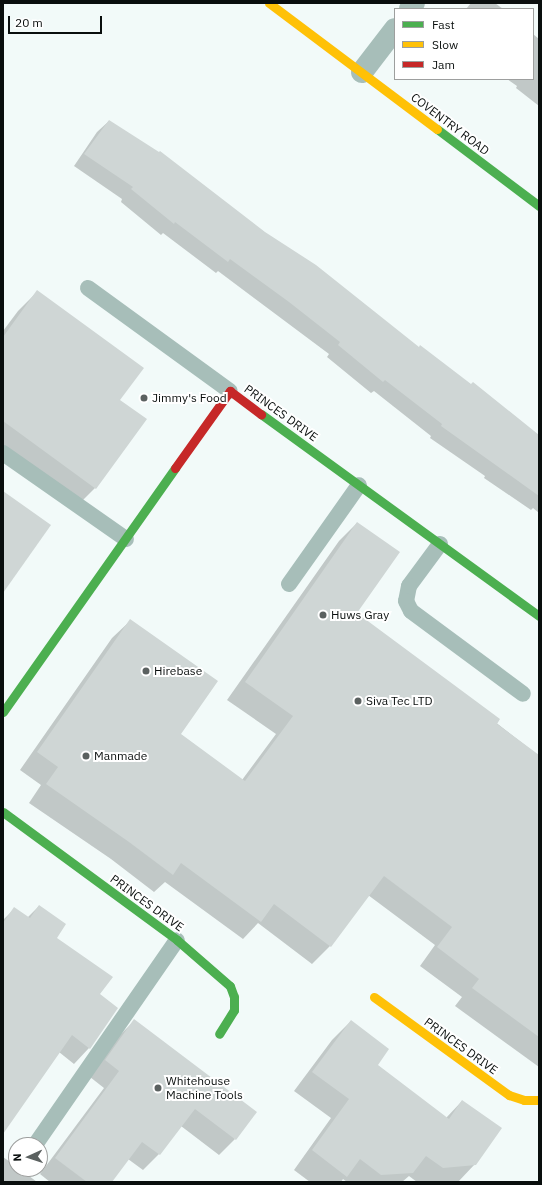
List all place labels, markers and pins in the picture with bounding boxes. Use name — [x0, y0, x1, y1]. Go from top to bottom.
place label: Jimmy's Food — [152, 391, 227, 405]
marker: Jimmy's Food — [139, 393, 149, 403]
place label: Huws Gray — [331, 608, 389, 622]
marker: Huws Gray — [318, 610, 328, 620]
place label: Hirebase — [154, 664, 202, 678]
marker: Hirebase — [141, 666, 151, 676]
place label: Siva Tec LTD — [366, 694, 433, 708]
marker: Siva Tec LTD — [353, 696, 363, 706]
place label: Manmade — [94, 749, 147, 763]
marker: Manmade — [81, 751, 91, 761]
place label: Whitehouse Machine Tools — [166, 1074, 243, 1102]
marker: Whitehouse Machine Tools — [153, 1083, 163, 1093]

